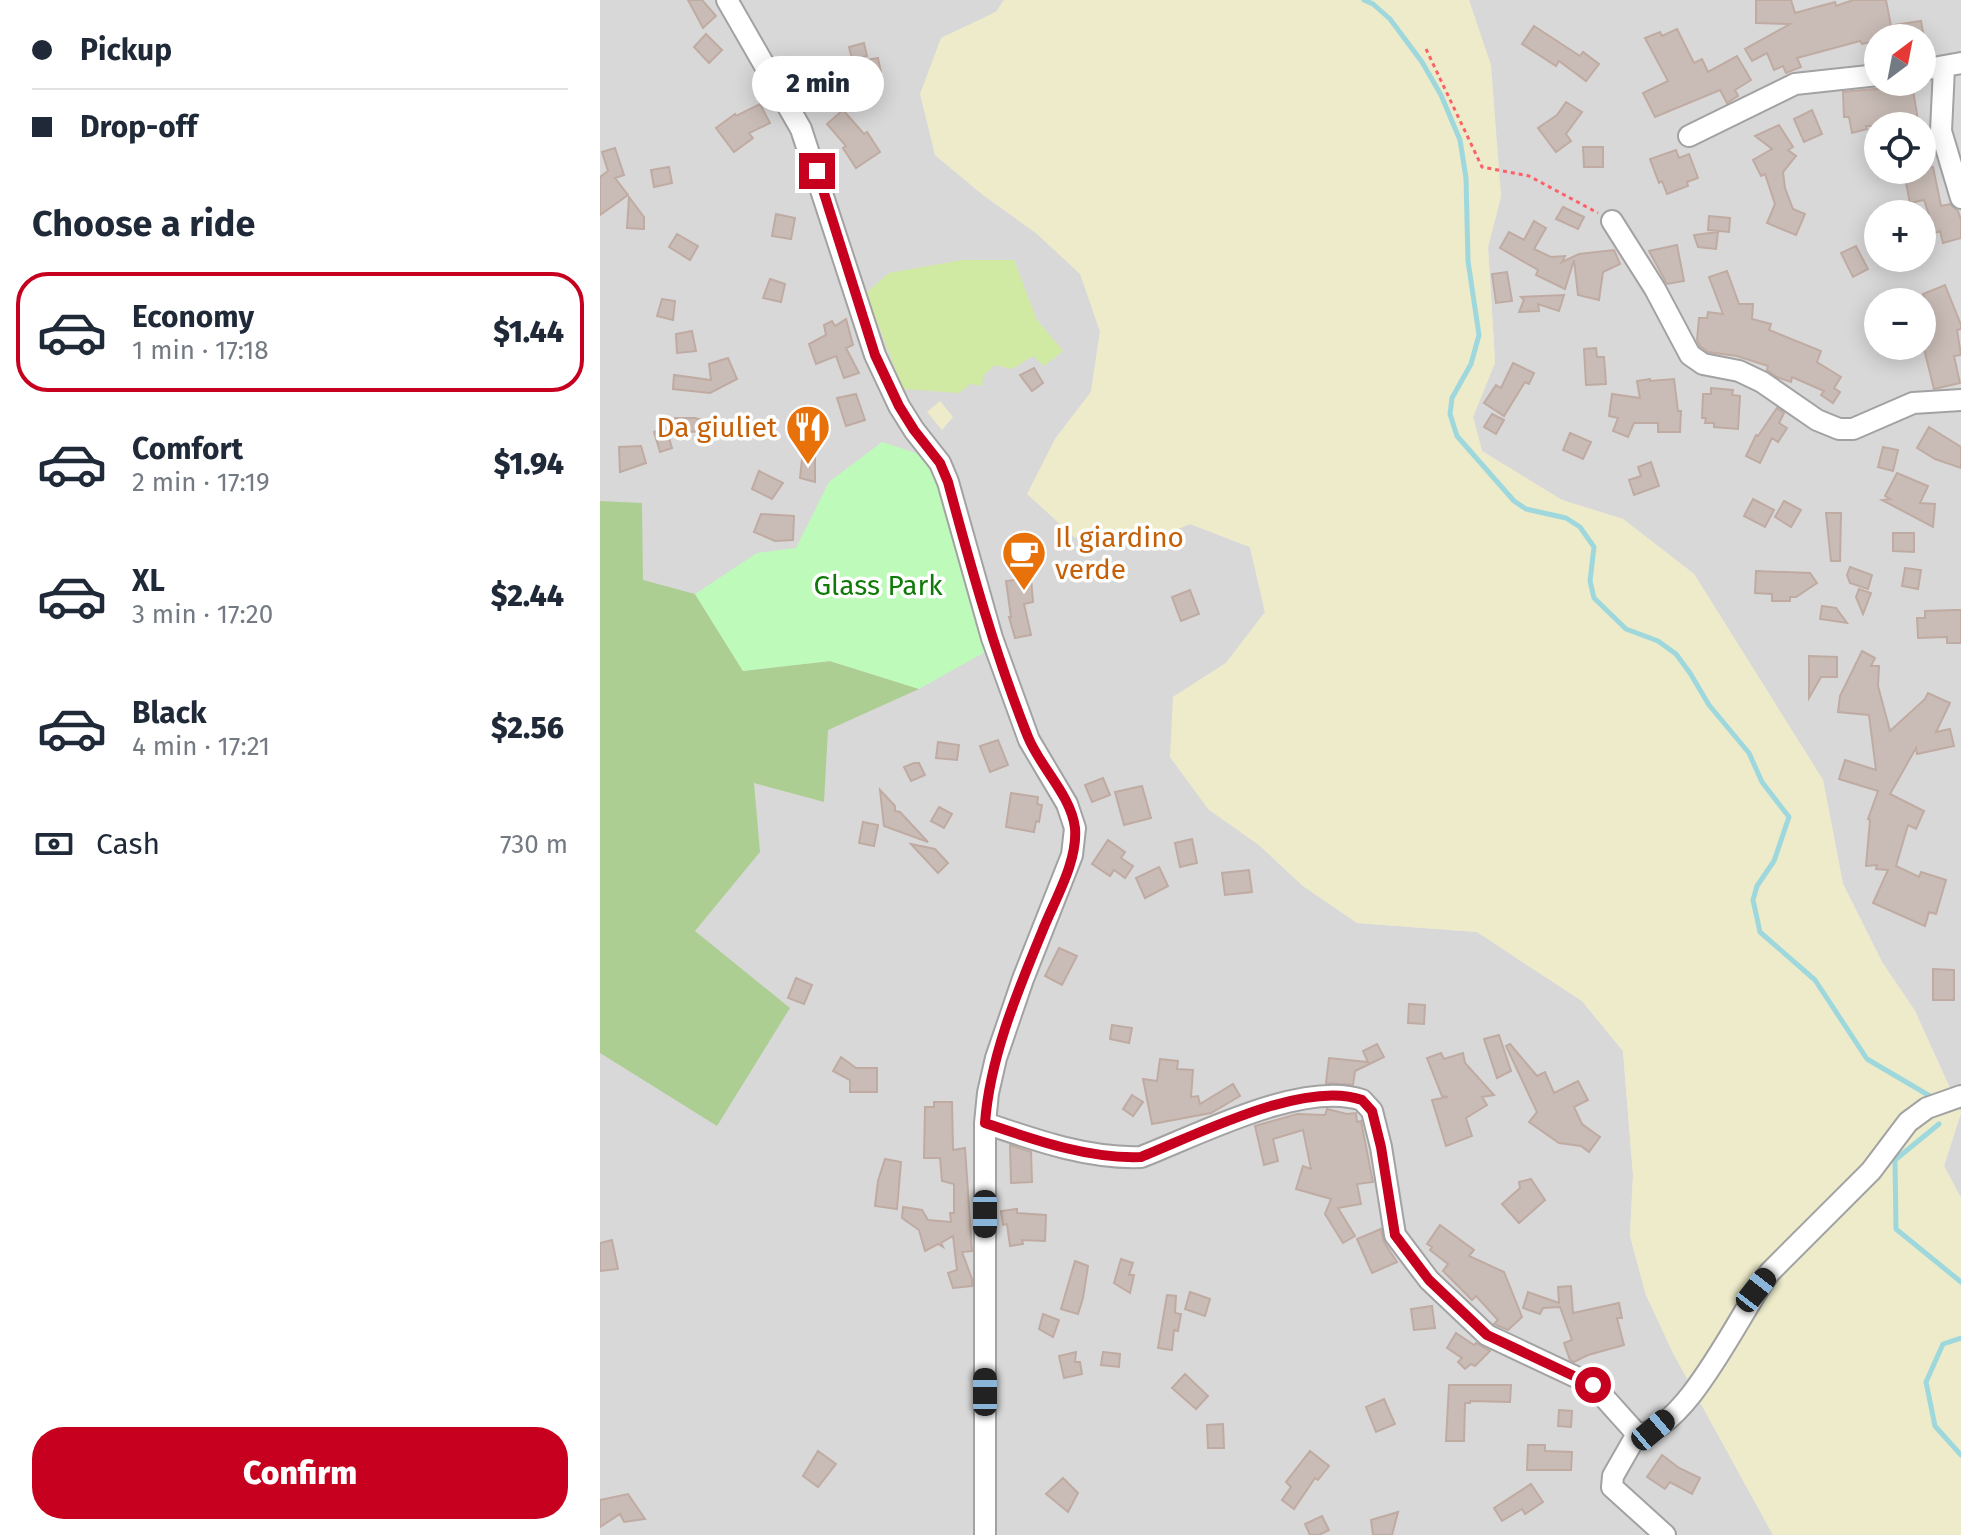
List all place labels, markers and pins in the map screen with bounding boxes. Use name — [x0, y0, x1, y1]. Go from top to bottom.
restaurant icon: Da giuliet — [784, 403, 832, 466]
place label: Da giuliet — [656, 411, 778, 444]
place label: Il giardino verde — [1055, 521, 1184, 586]
cafe icon: Il giardino verde — [1000, 529, 1048, 592]

